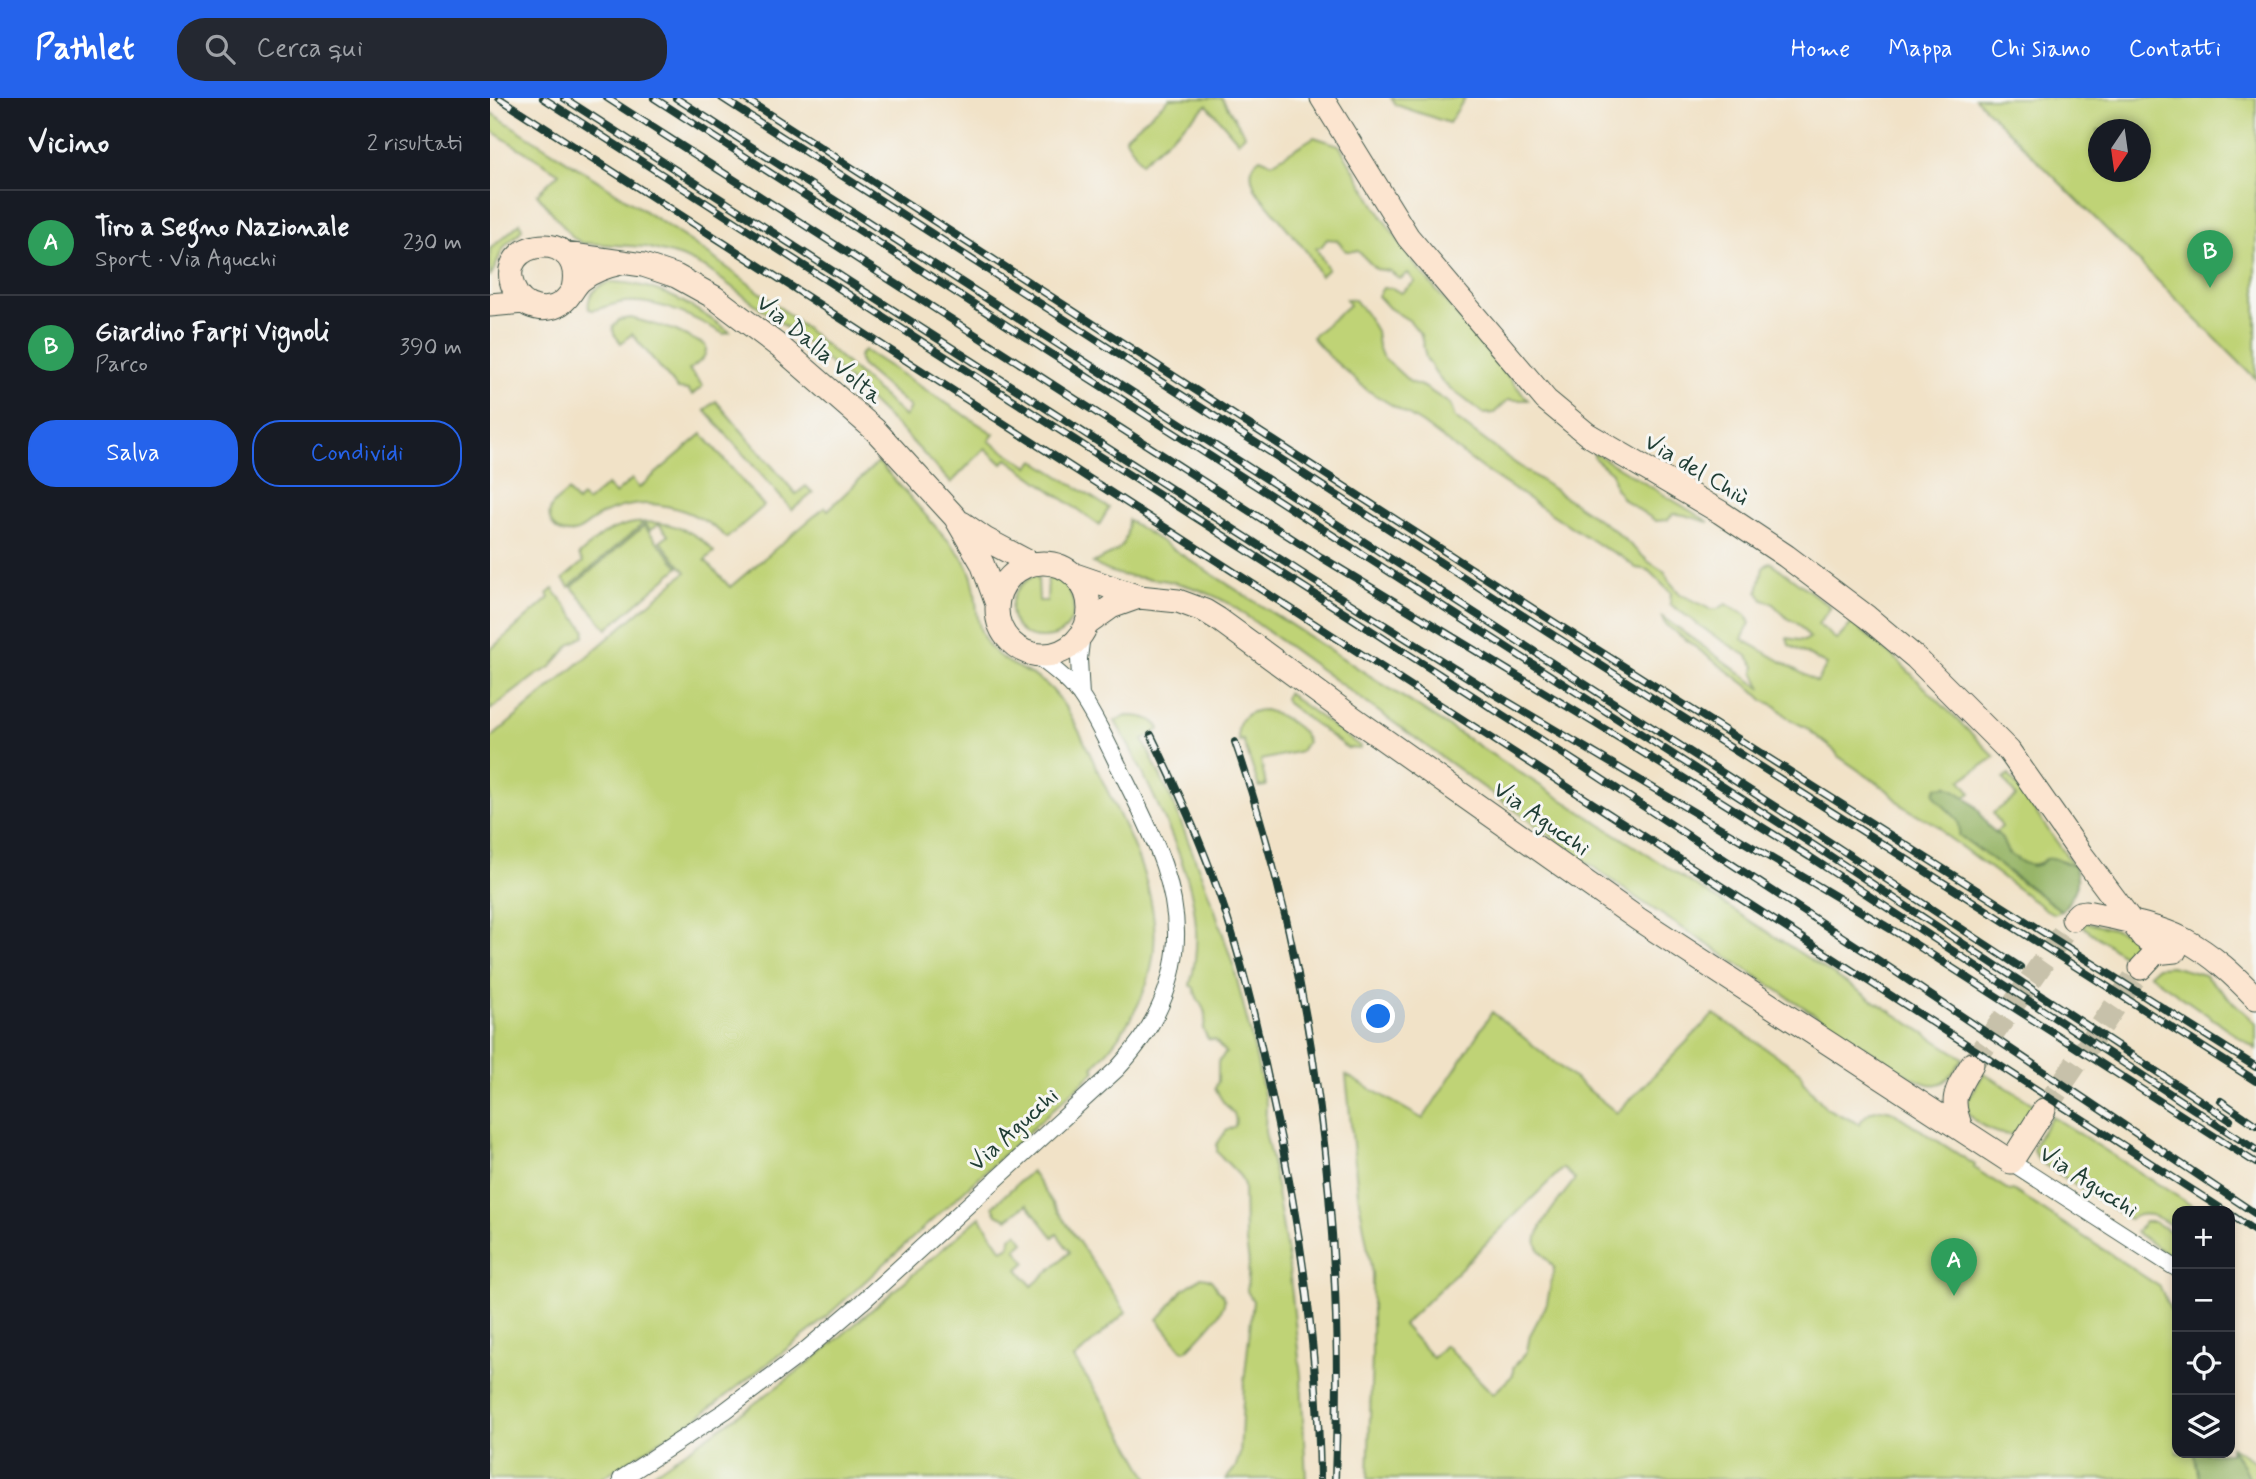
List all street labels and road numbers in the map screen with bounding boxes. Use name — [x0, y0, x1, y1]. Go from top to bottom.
street label: Via Dalla Volta — [749, 288, 889, 413]
street label: Via del Chiù — [1638, 427, 1754, 514]
street label: Via Agucchi — [1487, 775, 1596, 864]
street label: Via Agucchi — [962, 1081, 1066, 1179]
street label: Via Agucchi — [2033, 1139, 2143, 1226]

